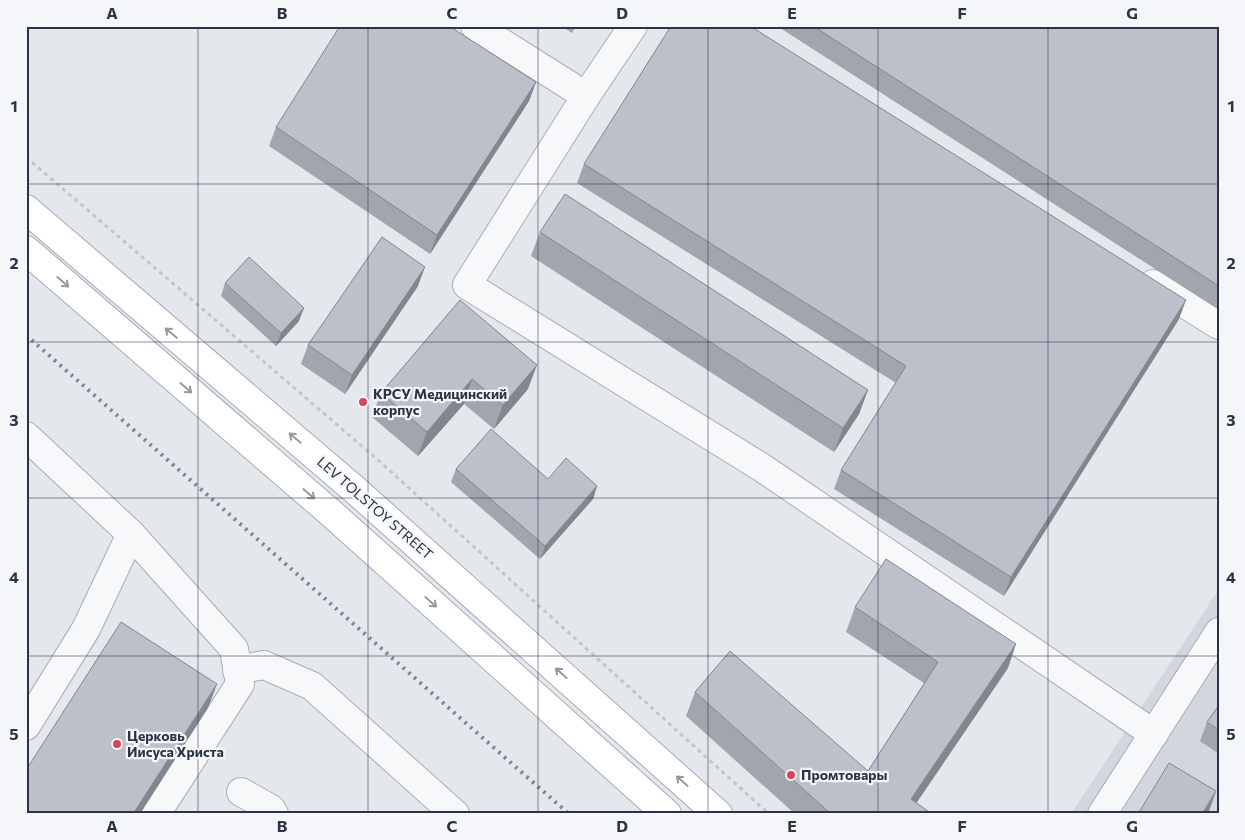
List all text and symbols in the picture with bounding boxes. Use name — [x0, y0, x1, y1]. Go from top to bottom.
text: A — [106, 3, 118, 22]
text: B — [277, 3, 288, 22]
text: C — [447, 3, 458, 22]
text: D — [616, 3, 628, 22]
text: E — [787, 3, 797, 22]
text: F — [957, 3, 967, 22]
text: G — [1126, 3, 1138, 22]
text: 1 — [10, 96, 18, 115]
text: 1 — [1227, 96, 1235, 115]
text: 2 — [9, 253, 19, 272]
text: 2 — [1226, 253, 1236, 272]
one-way arrow — [57, 276, 70, 288]
one-way arrow — [165, 327, 178, 338]
one-way arrow — [180, 383, 193, 394]
place label: КРСУ Медицинский корпус — [373, 385, 507, 418]
marker: КРСУ Медицинский корпус — [357, 396, 369, 408]
text: 3 — [9, 410, 19, 429]
text: 3 — [1226, 410, 1236, 429]
one-way arrow — [288, 432, 301, 444]
street label: LEV TOLSTOY STREET — [314, 453, 437, 563]
one-way arrow — [303, 489, 316, 500]
text: 4 — [9, 567, 19, 586]
text: 4 — [1226, 567, 1236, 586]
one-way arrow — [424, 597, 437, 608]
one-way arrow — [554, 667, 567, 679]
text: 5 — [9, 724, 19, 743]
text: 5 — [1226, 724, 1236, 743]
place label: Церковь Иисуса Христа — [127, 727, 224, 760]
marker: Церковь Иисуса Христа — [111, 738, 123, 750]
place label: Промтовары — [801, 766, 888, 783]
marker: Промтовары — [785, 769, 797, 781]
one-way arrow — [676, 776, 689, 787]
text: A — [106, 816, 118, 835]
text: B — [277, 816, 288, 835]
text: C — [447, 816, 458, 835]
text: D — [616, 816, 628, 835]
text: E — [787, 816, 797, 835]
text: F — [957, 816, 967, 835]
text: G — [1126, 816, 1138, 835]

